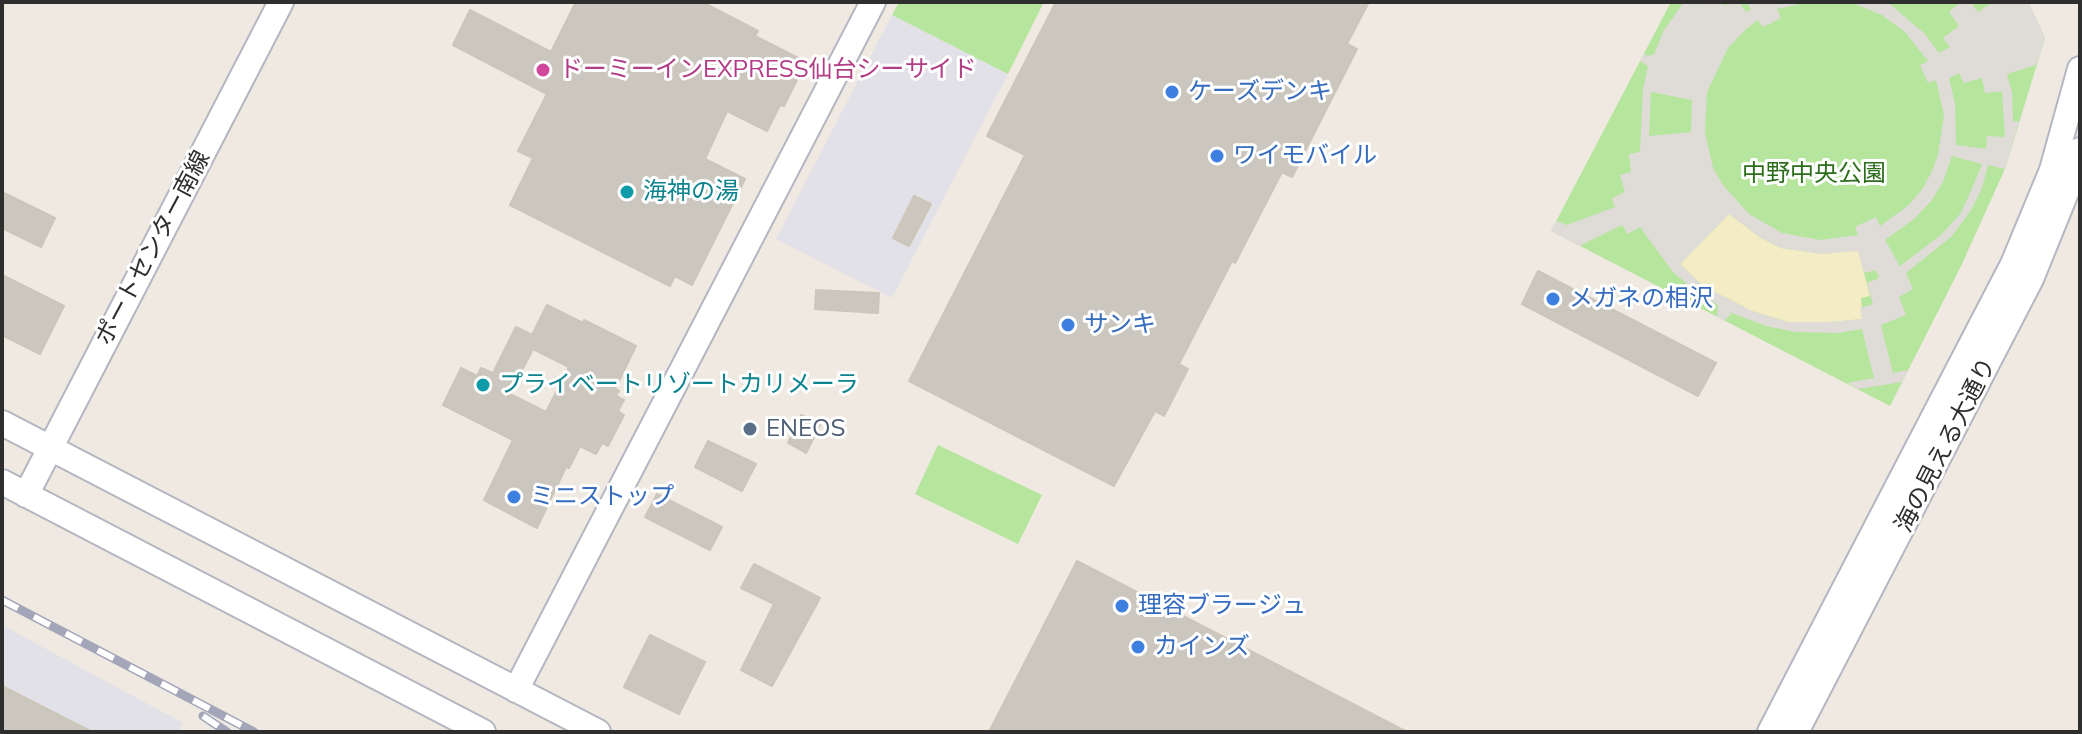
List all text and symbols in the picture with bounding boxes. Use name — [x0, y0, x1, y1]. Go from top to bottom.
place label: ドーミーインEXPRESS仙台シーサイド — [559, 56, 977, 84]
marker: ドーミーインEXPRESS仙台シーサイド — [534, 61, 552, 79]
place label: ケーズデンキ — [1188, 78, 1332, 106]
marker: ケーズデンキ — [1163, 83, 1181, 101]
place label: ワイモバイル — [1233, 142, 1377, 170]
street label: ポートセンター南線 — [90, 146, 216, 350]
marker: ワイモバイル — [1208, 147, 1226, 165]
park label: 中野中央公園 — [1742, 160, 1886, 188]
place label: 海神の湯 — [643, 178, 739, 206]
marker: 海神の湯 — [618, 183, 636, 201]
place label: メガネの相沢 — [1569, 285, 1713, 313]
marker: メガネの相沢 — [1544, 290, 1562, 308]
place label: サンキ — [1084, 311, 1156, 339]
marker: サンキ — [1059, 316, 1077, 334]
street label: 海の見える大通り — [1890, 353, 2002, 537]
place label: プライベートリゾートカリメーラ — [499, 371, 859, 399]
marker: プライベートリゾートカリメーラ — [474, 376, 492, 394]
place label: ENEOS — [766, 415, 846, 443]
marker: ENEOS — [741, 420, 759, 438]
place label: ミニストップ — [530, 483, 674, 511]
marker: ミニストップ — [505, 488, 523, 506]
place label: 理容ブラージュ — [1138, 592, 1306, 620]
marker: 理容ブラージュ — [1113, 597, 1131, 615]
place label: カインズ — [1154, 633, 1250, 661]
marker: カインズ — [1129, 638, 1147, 656]

